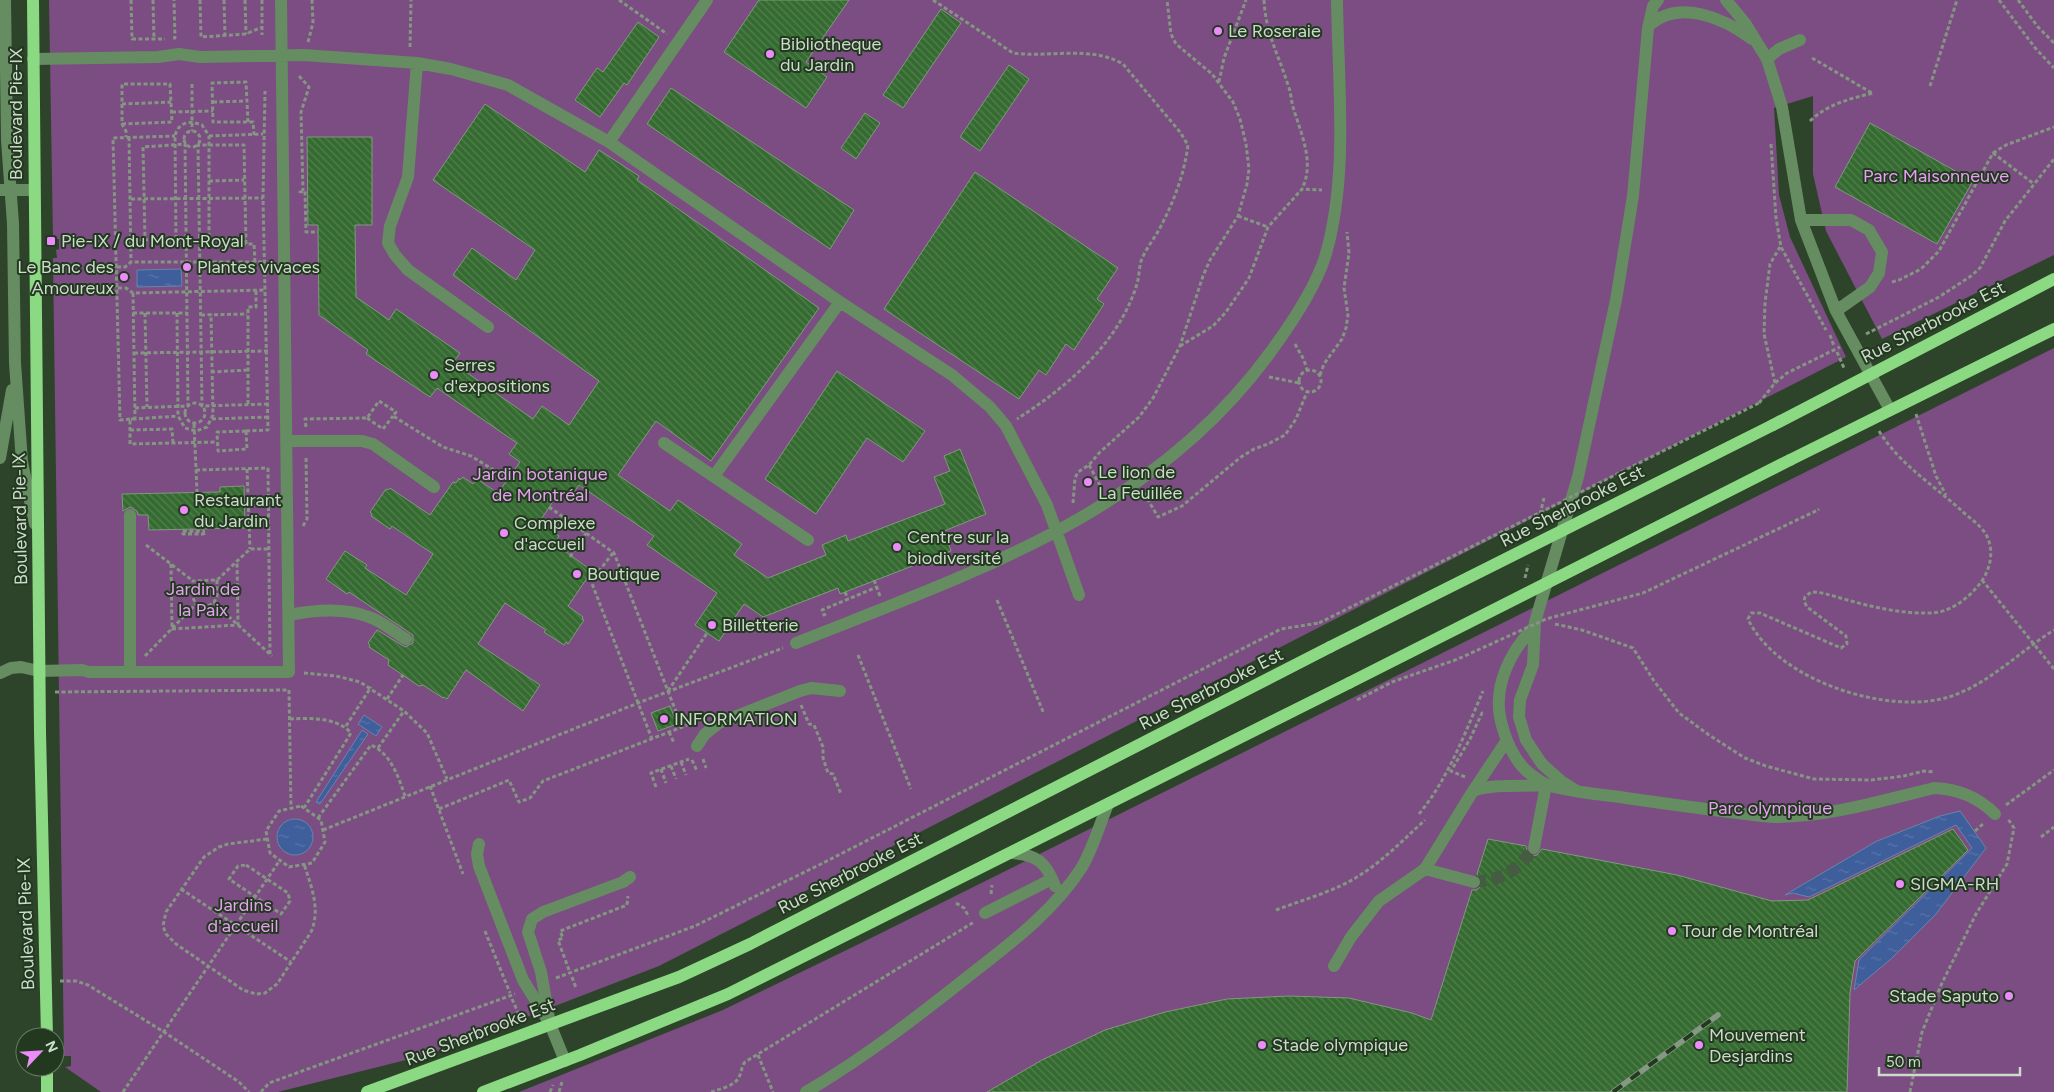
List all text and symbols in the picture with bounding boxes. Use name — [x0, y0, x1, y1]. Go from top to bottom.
place label: Le Roseraie — [1228, 20, 1321, 42]
marker: Le Roseraie — [1212, 25, 1224, 37]
place label: Bibliotheque du Jardin — [780, 33, 881, 76]
street label: Boulevard Pie-IX — [5, 48, 27, 180]
marker: Bibliotheque du Jardin — [764, 48, 776, 60]
park label: Parc Maisonneuve — [1863, 165, 2009, 187]
place label: Pie-IX / du Mont-Royal — [61, 230, 244, 252]
marker: Pie-IX / du Mont-Royal — [45, 235, 57, 247]
place label: Le Banc des Amoureux — [17, 256, 114, 299]
place label: Plantes vivaces — [197, 256, 320, 278]
marker: Plantes vivaces — [181, 261, 193, 273]
marker: Le Banc des Amoureux — [118, 271, 130, 283]
street label: Rue Sherbrooke Est — [1857, 276, 2009, 368]
place label: Serres d'expositions — [444, 354, 550, 397]
marker: Serres d'expositions — [428, 369, 440, 381]
street label: Boulevard Pie-IX — [8, 453, 32, 585]
street label: Rue Sherbrooke Est — [1496, 460, 1648, 552]
place label: Le lion de La Feuillée — [1098, 461, 1182, 504]
park label: Jardin botanique de Montréal — [472, 463, 608, 506]
marker: Le lion de La Feuillée — [1082, 476, 1094, 488]
place label: Restaurant du Jardin — [194, 489, 282, 532]
marker: Restaurant du Jardin — [178, 504, 190, 516]
place label: Complexe d'accueil — [514, 512, 596, 555]
place label: Centre sur la biodiversité — [907, 526, 1009, 569]
marker: Complexe d'accueil — [498, 527, 510, 539]
marker: Centre sur la biodiversité — [891, 541, 903, 553]
place label: Boutique — [587, 563, 660, 585]
marker: Boutique — [571, 568, 583, 580]
park label: Jardin de la Paix — [166, 578, 240, 621]
place label: Billetterie — [722, 614, 799, 636]
marker: Billetterie — [706, 619, 718, 631]
street label: Rue Sherbrooke Est — [1135, 643, 1287, 735]
place label: INFORMATION — [674, 708, 798, 730]
marker: INFORMATION — [658, 713, 670, 725]
park label: Parc olympique — [1708, 797, 1832, 819]
street label: Rue Sherbrooke Est — [774, 827, 926, 919]
street label: Boulevard Pie-IX — [13, 858, 39, 990]
place label: SIGMA-RH — [1910, 873, 1999, 895]
marker: SIGMA-RH — [1894, 878, 1906, 890]
park label: Jardins d'accueil — [208, 894, 278, 937]
place label: Tour de Montréal — [1682, 920, 1818, 942]
marker: Tour de Montréal — [1666, 925, 1678, 937]
place label: Stade Saputo — [1889, 985, 1999, 1007]
marker: Stade Saputo — [2003, 990, 2015, 1002]
street label: Rue Sherbrooke Est — [402, 993, 558, 1071]
place label: Mouvement Desjardins — [1709, 1024, 1806, 1067]
north arrow — [15, 1027, 65, 1077]
place label: Stade olympique — [1272, 1034, 1408, 1056]
text: N — [41, 1038, 61, 1055]
marker: Stade olympique — [1256, 1039, 1268, 1051]
marker: Mouvement Desjardins — [1693, 1039, 1705, 1051]
scale bar — [1879, 1044, 2020, 1076]
text: 50 m — [1886, 1053, 1921, 1071]

